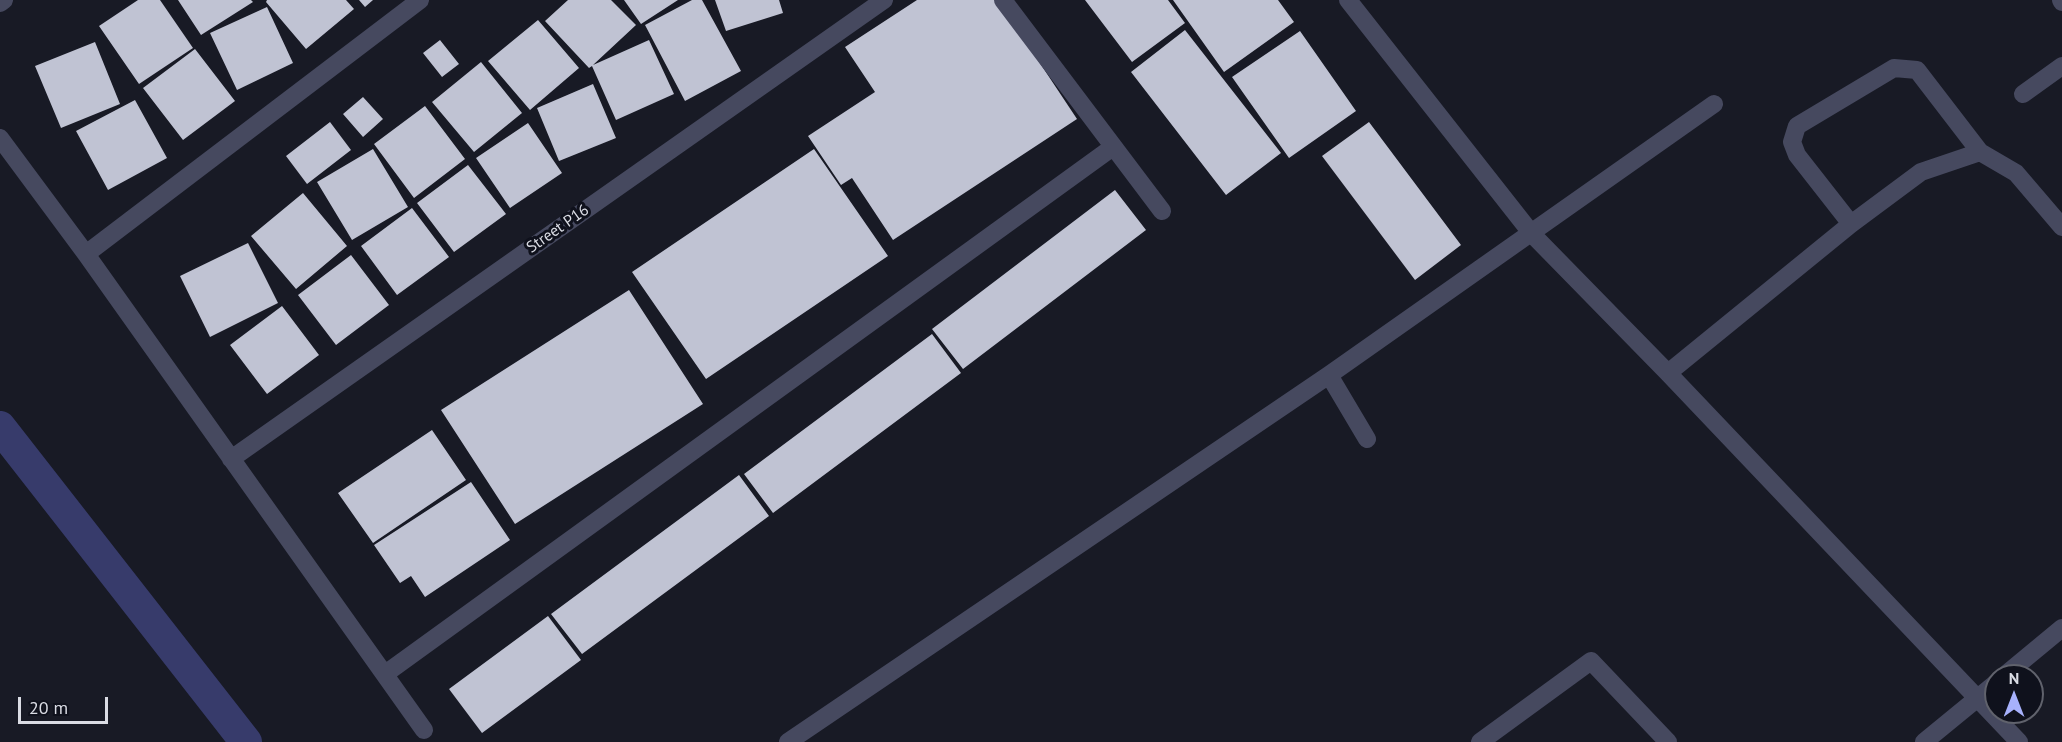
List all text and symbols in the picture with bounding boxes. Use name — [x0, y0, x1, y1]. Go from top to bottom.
street label: Street P16 — [523, 201, 593, 257]
north arrow — [1984, 664, 2044, 724]
text: N — [2009, 668, 2019, 688]
scale bar — [21, 685, 111, 723]
text: 20 m — [29, 696, 68, 719]

